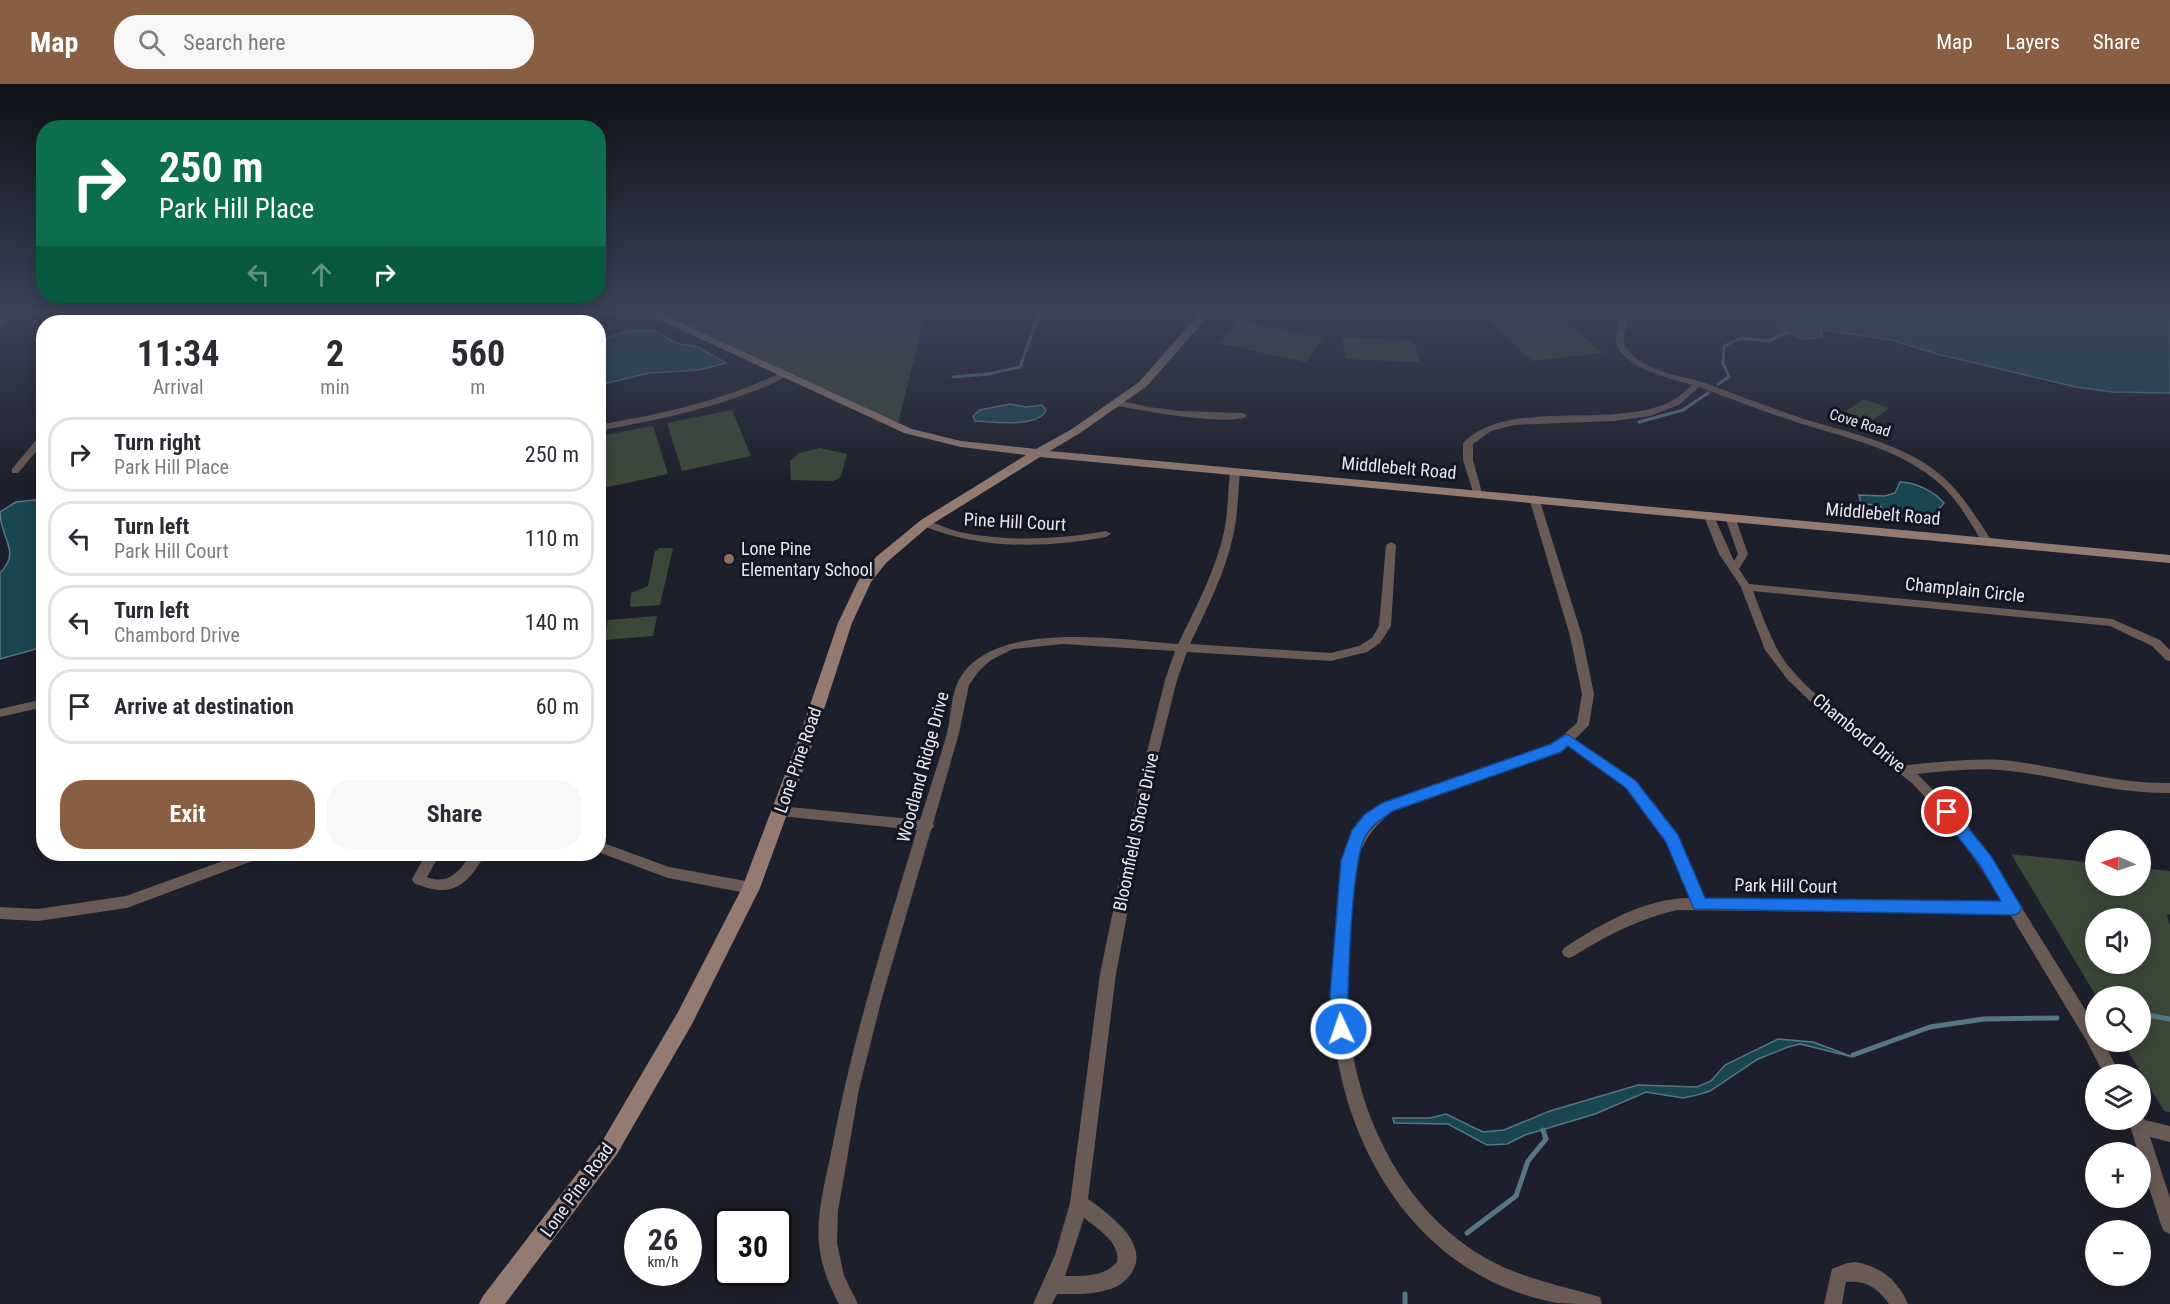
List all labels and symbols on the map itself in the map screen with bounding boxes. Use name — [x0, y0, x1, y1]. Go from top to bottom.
street label: Cove Road — [1827, 405, 1893, 441]
street label: Middlebelt Road — [1341, 452, 1457, 483]
street label: Middlebelt Road — [1825, 498, 1941, 529]
street label: Pine Hill Court — [963, 508, 1067, 535]
place label: Lone Pine Elementary School — [741, 538, 873, 580]
marker: Lone Pine Elementary School — [722, 552, 736, 566]
street label: Champlain Circle — [1904, 573, 2026, 606]
street label: Woodland Ridge Drive — [892, 689, 953, 844]
street label: Chambord Drive — [1809, 689, 1910, 776]
street label: Lone Pine Road — [770, 704, 825, 815]
street label: Bloomfield Shore Drive — [1109, 751, 1163, 913]
pin — [1921, 786, 1972, 837]
north arrow — [2085, 830, 2151, 896]
street label: Park Hill Court — [1734, 874, 1838, 897]
position arrow — [1309, 997, 1373, 1061]
street label: Lone Pine Road — [536, 1139, 618, 1241]
speed limit sign: 30 — [714, 1208, 792, 1286]

